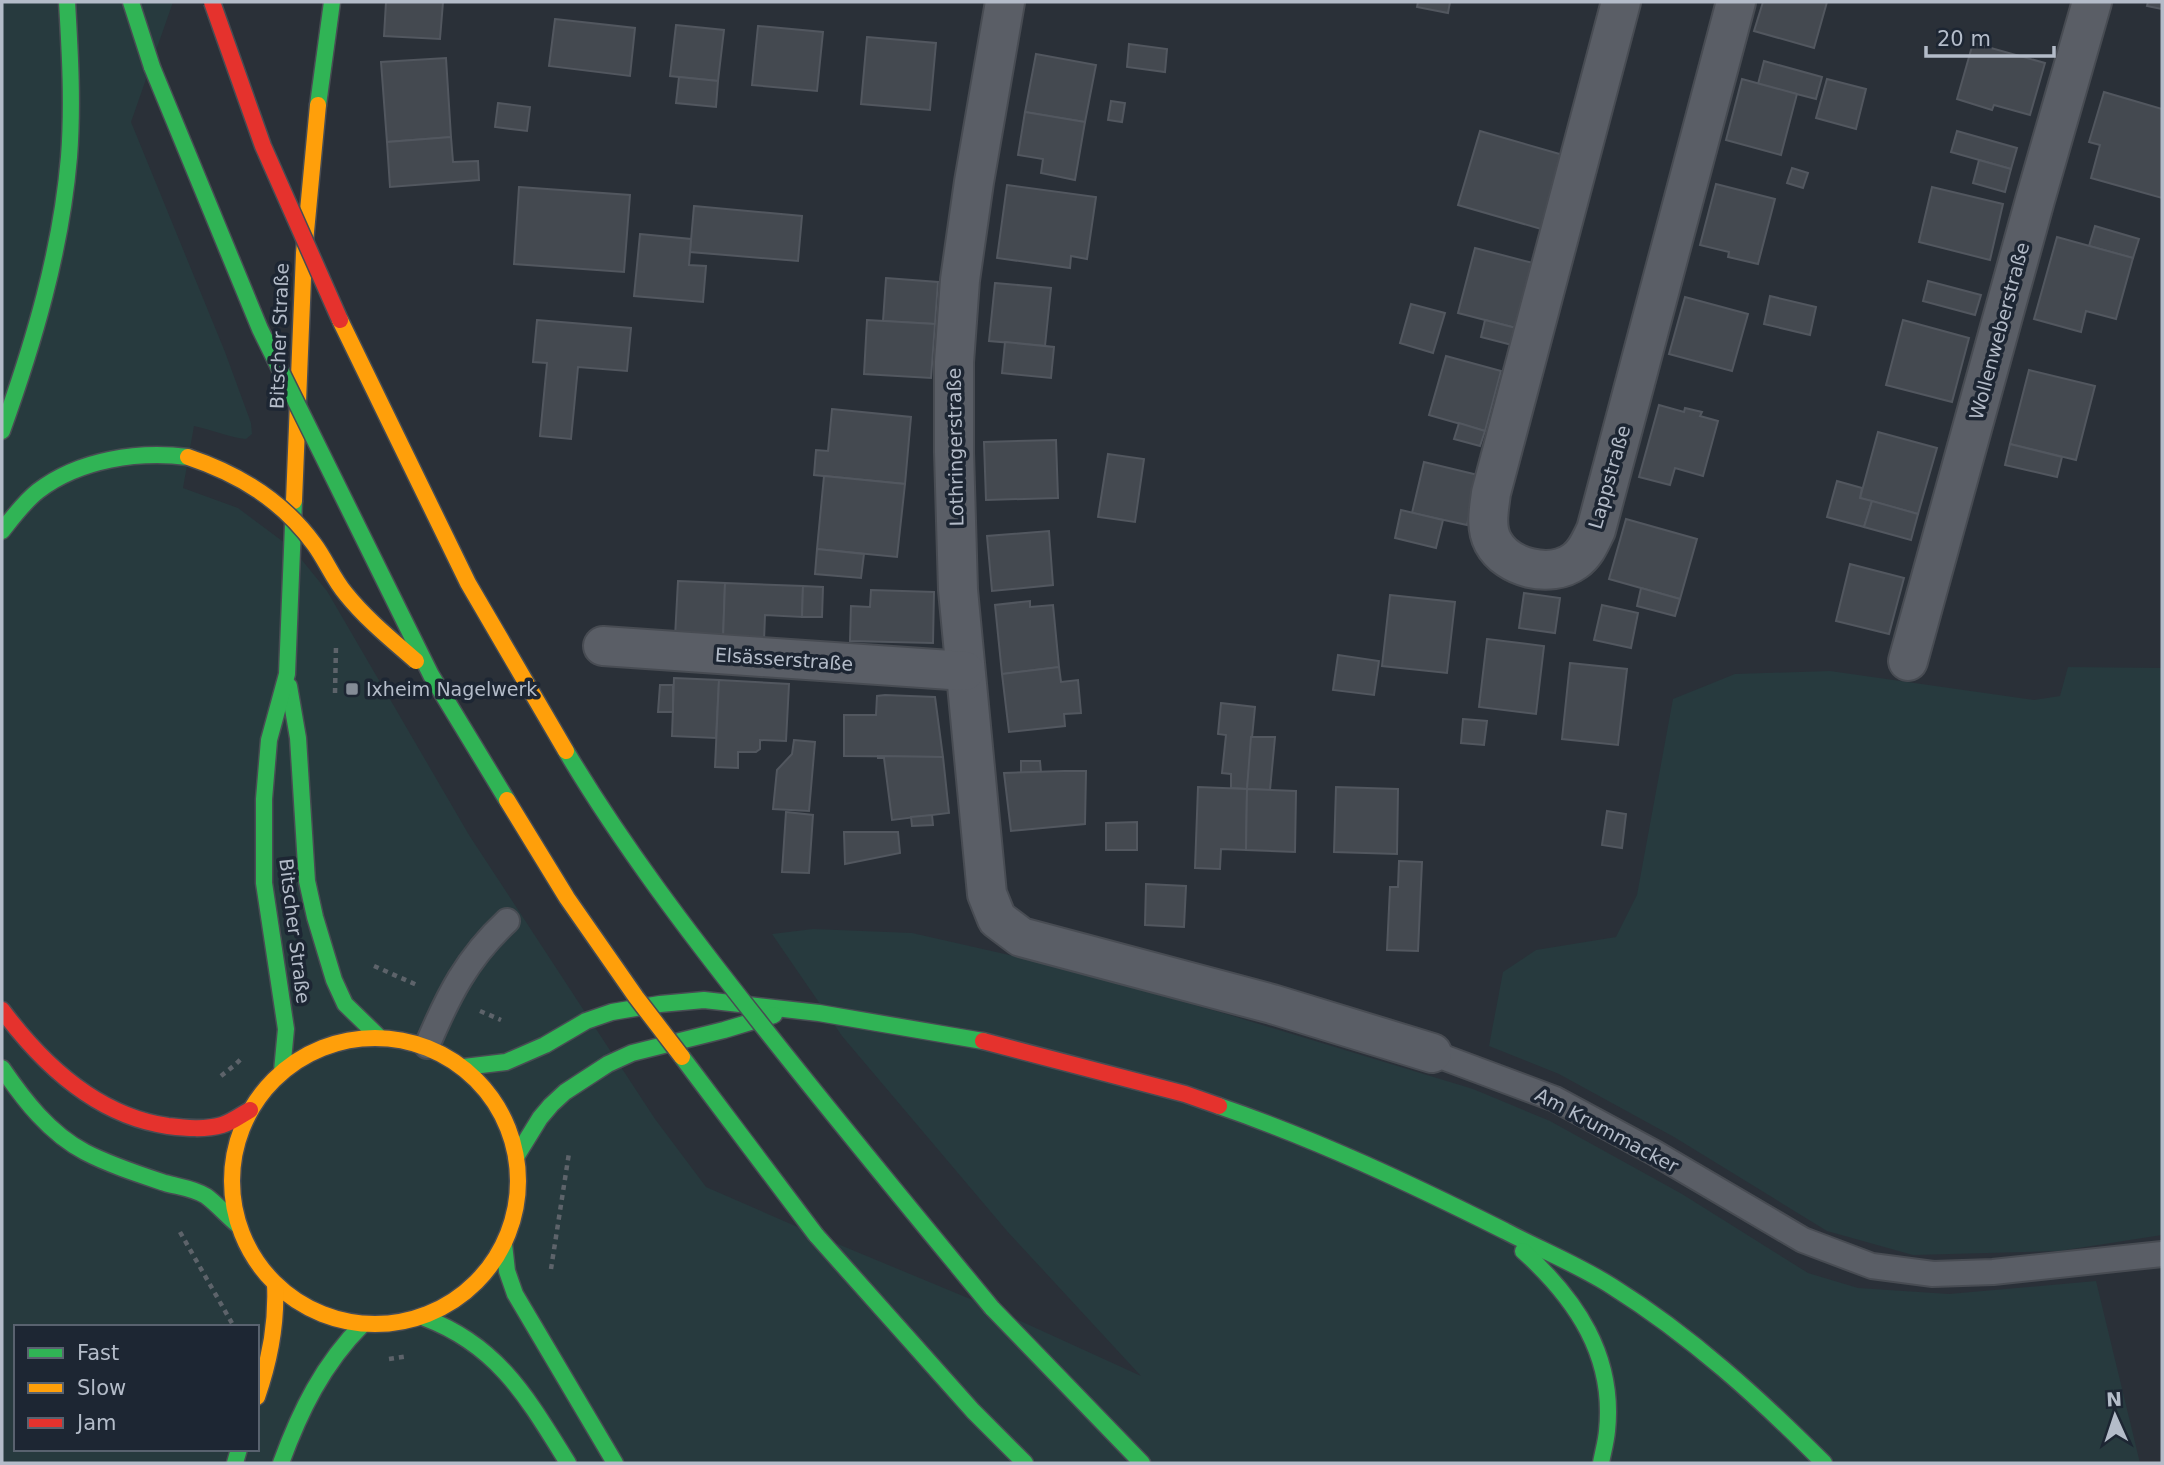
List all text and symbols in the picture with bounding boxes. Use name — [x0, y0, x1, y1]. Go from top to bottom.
scale bar — [1926, 14, 2054, 58]
text: 20 m — [1937, 27, 1991, 51]
street label: Wollenweberstraße — [1965, 240, 2033, 422]
street label: Bitscher Straße — [265, 262, 293, 410]
street label: Lothringerstraße — [943, 368, 967, 526]
street label: Lappstraße — [1584, 423, 1634, 531]
street label: Elsässerstraße — [714, 643, 854, 675]
place label: Ixheim Nagelwerk — [366, 678, 537, 700]
marker: Ixheim Nagelwerk — [344, 681, 360, 697]
street label: Bitscher Straße — [275, 857, 315, 1005]
street label: Am Krummacker — [1532, 1083, 1682, 1177]
legend — [14, 1325, 259, 1451]
text: Fast — [77, 1341, 119, 1365]
text: Slow — [77, 1376, 126, 1400]
north arrow — [2080, 1381, 2150, 1451]
text: N — [2106, 1388, 2123, 1410]
text: Jam — [75, 1411, 117, 1435]

